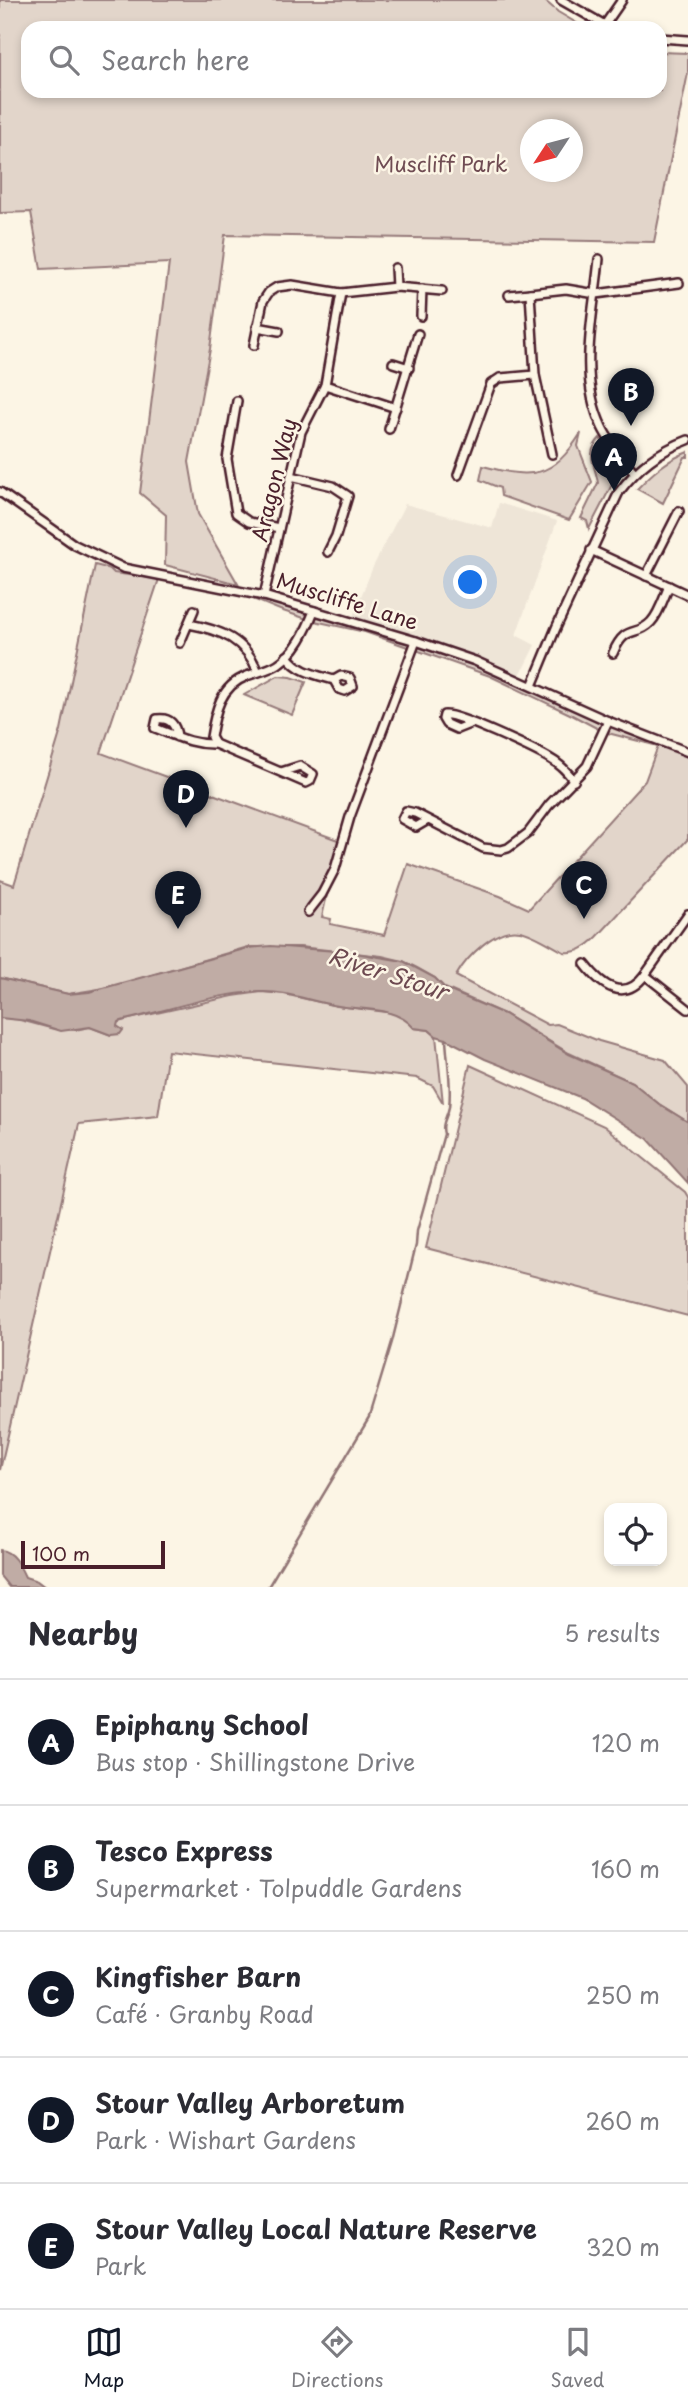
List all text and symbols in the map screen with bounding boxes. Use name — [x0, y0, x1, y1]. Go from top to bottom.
search box — [21, 21, 667, 98]
text: Search here — [101, 40, 250, 79]
icon: search — [45, 41, 83, 79]
north arrow — [520, 119, 583, 182]
park label: Muscliff Park — [374, 147, 508, 179]
pin: B — [608, 368, 654, 426]
street label: Aragon Way — [242, 414, 304, 545]
pin: A — [591, 433, 637, 491]
street label: Muscliffe Lane — [273, 563, 423, 637]
your location — [453, 565, 487, 599]
pin: D — [163, 770, 209, 828]
pin: C — [561, 861, 607, 919]
pin: E — [155, 871, 201, 929]
water label: River Stour — [324, 937, 456, 1009]
map controls — [604, 1503, 667, 1566]
button: locate — [604, 1503, 667, 1566]
scale bar — [21, 1538, 164, 1570]
text: 100 m — [32, 1539, 90, 1567]
text: Nearby — [28, 1610, 138, 1655]
text: 5 results — [564, 1615, 660, 1650]
text: Epiphany School — [95, 1705, 309, 1744]
text: A — [42, 1725, 60, 1760]
text: 120 m — [592, 1725, 660, 1760]
text: Bus stop · Shillingstone Drive — [95, 1744, 415, 1779]
text: Tesco Express — [95, 1831, 273, 1870]
text: B — [43, 1851, 59, 1886]
text: 160 m — [591, 1851, 660, 1886]
text: Supermarket · Tolpuddle Gardens — [95, 1870, 462, 1905]
text: Kingfisher Barn — [95, 1957, 301, 1996]
text: C — [42, 1977, 60, 2012]
text: 250 m — [586, 1977, 660, 2012]
text: Café · Granby Road — [95, 1996, 314, 2031]
text: Stour Valley Arboretum — [95, 2083, 405, 2122]
text: D — [42, 2103, 60, 2138]
text: 260 m — [585, 2103, 660, 2138]
text: Park · Wishart Gardens — [95, 2122, 356, 2157]
text: Stour Valley Local Nature Reserve — [95, 2209, 537, 2248]
text: E — [44, 2229, 58, 2264]
text: 320 m — [586, 2229, 660, 2264]
text: Park — [95, 2248, 146, 2283]
tab: Map — [84, 2323, 124, 2393]
tab: Directions — [291, 2323, 384, 2393]
tab: Saved — [551, 2323, 604, 2393]

